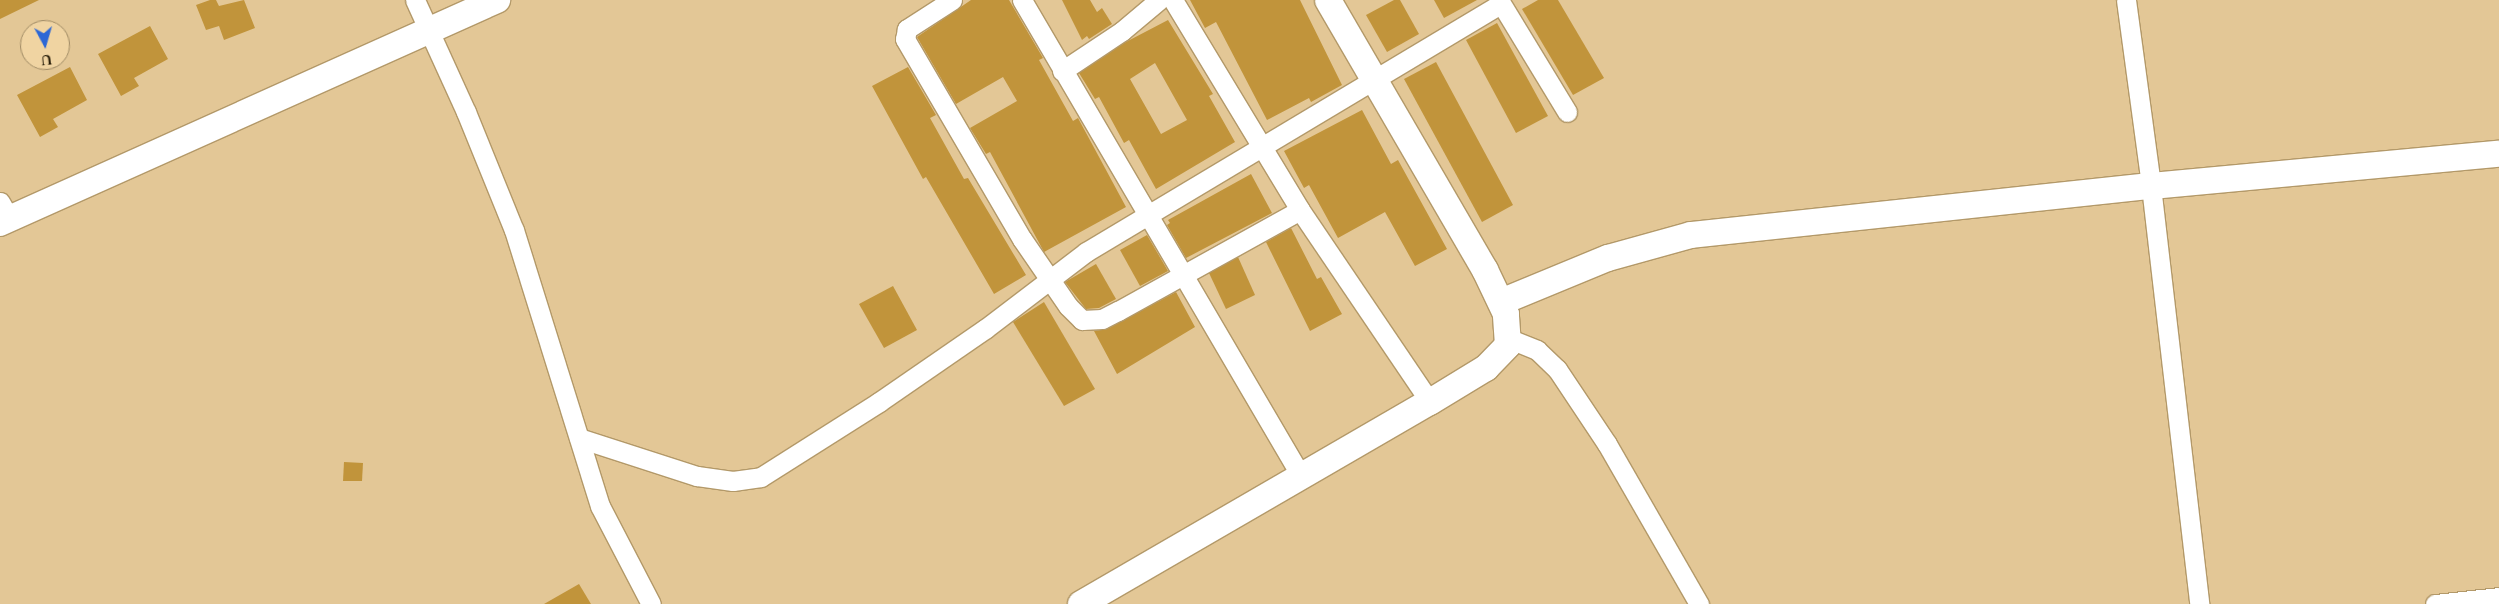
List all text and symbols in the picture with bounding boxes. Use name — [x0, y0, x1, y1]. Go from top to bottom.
north arrow — [20, 20, 70, 70]
text: U — [40, 48, 53, 70]

